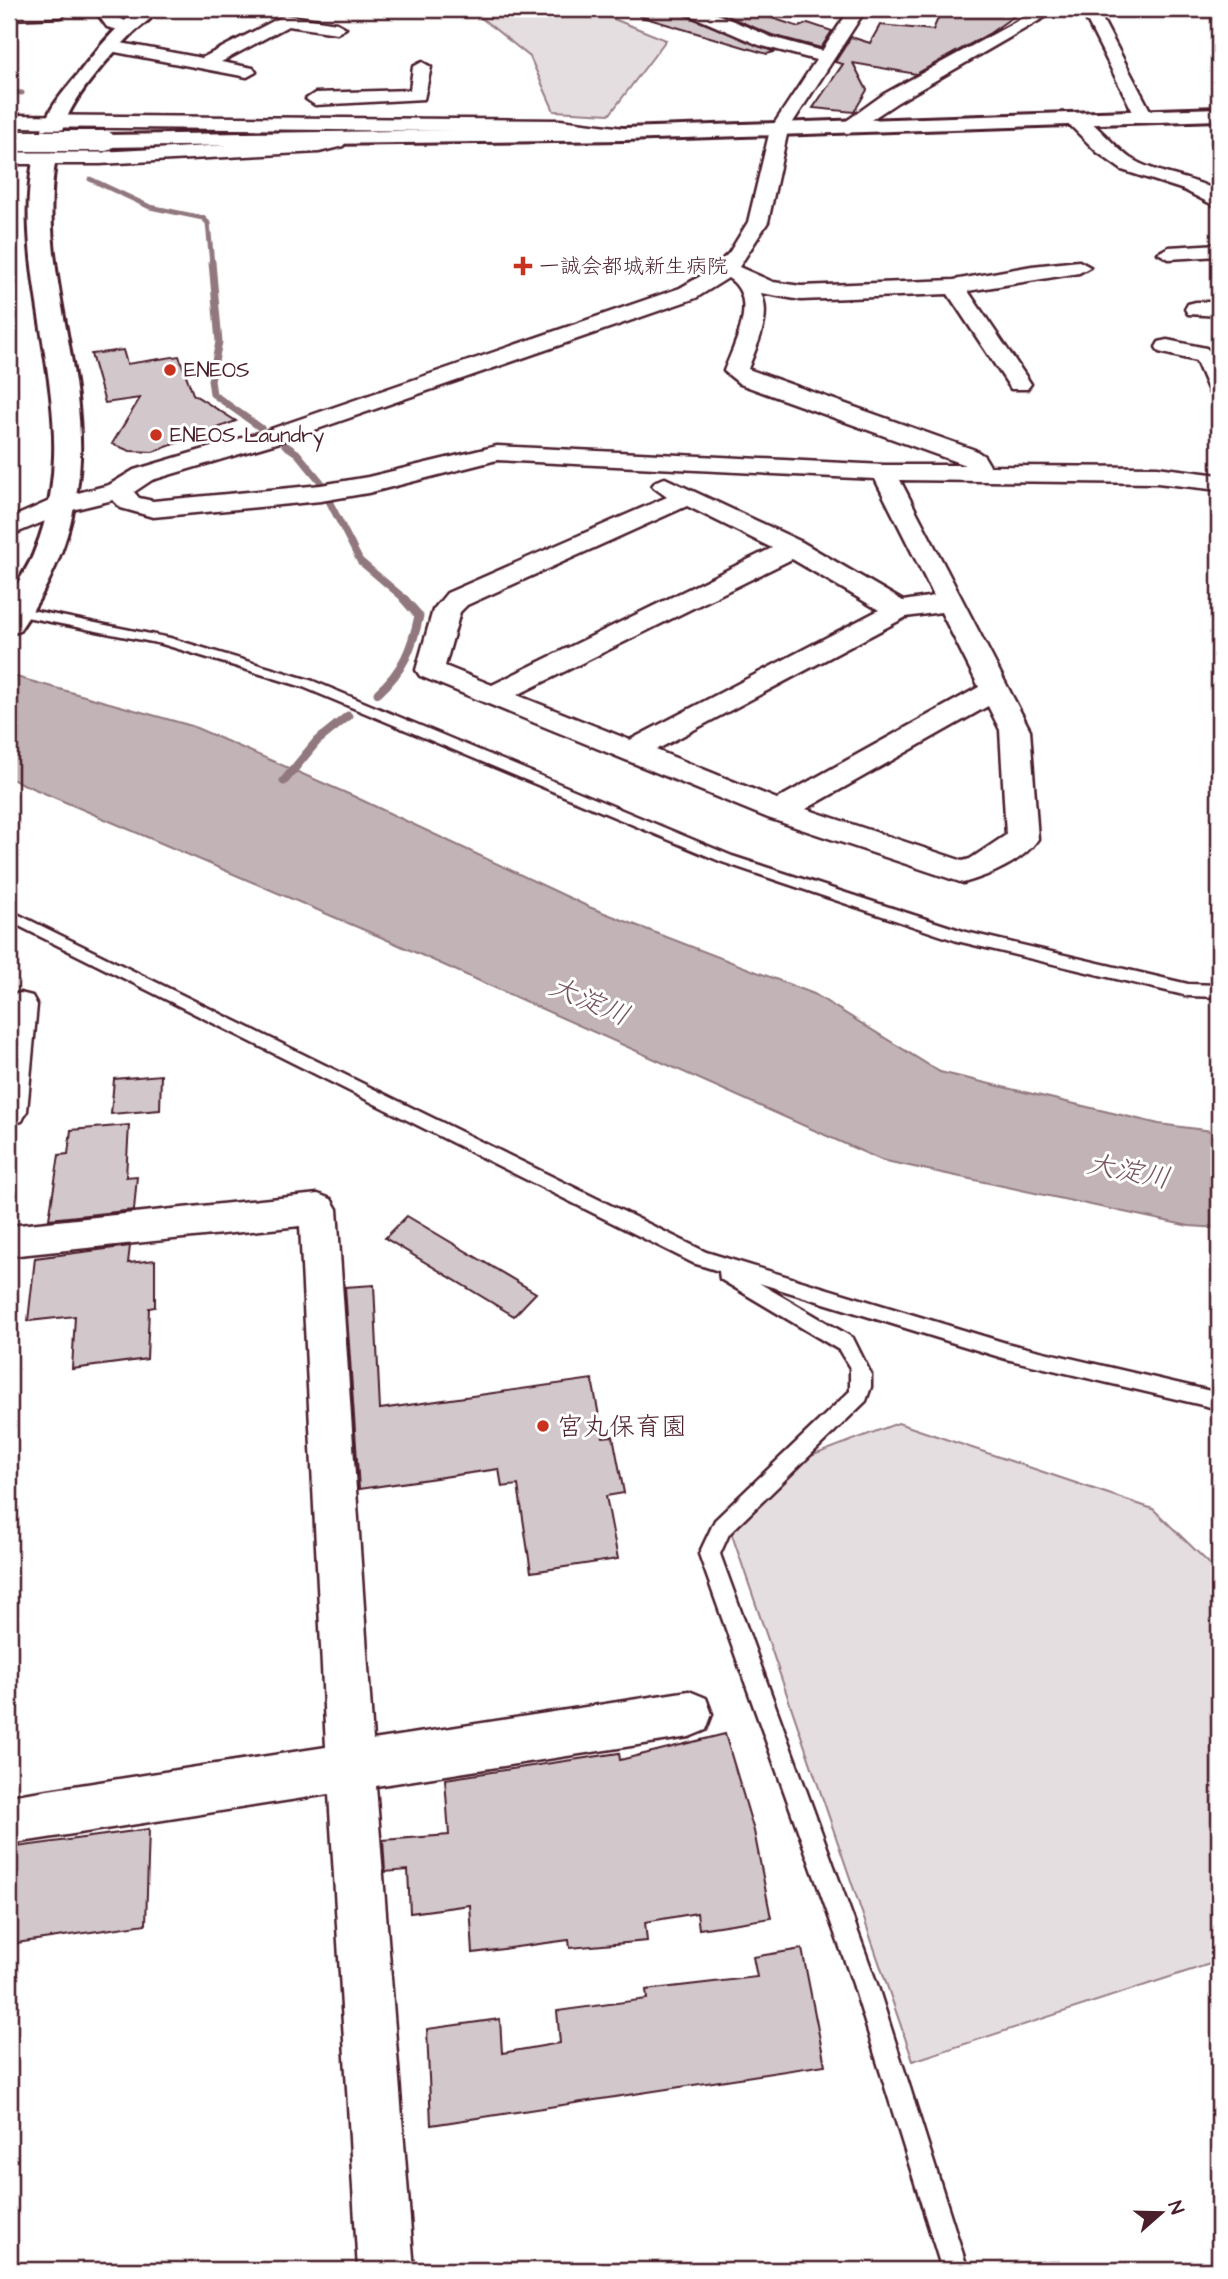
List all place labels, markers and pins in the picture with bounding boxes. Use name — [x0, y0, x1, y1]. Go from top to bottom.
place label: 一誠会都城新生病院 — [539, 252, 728, 281]
marker: 一誠会都城新生病院 — [513, 256, 533, 276]
place label: ENEOS — [184, 356, 250, 385]
marker: ENEOS — [162, 362, 178, 378]
place label: ENEOS Laundry — [170, 421, 325, 452]
marker: ENEOS Laundry — [148, 427, 164, 443]
place label: 宮丸保育園 — [557, 1409, 687, 1445]
marker: 宮丸保育園 — [535, 1418, 551, 1434]

